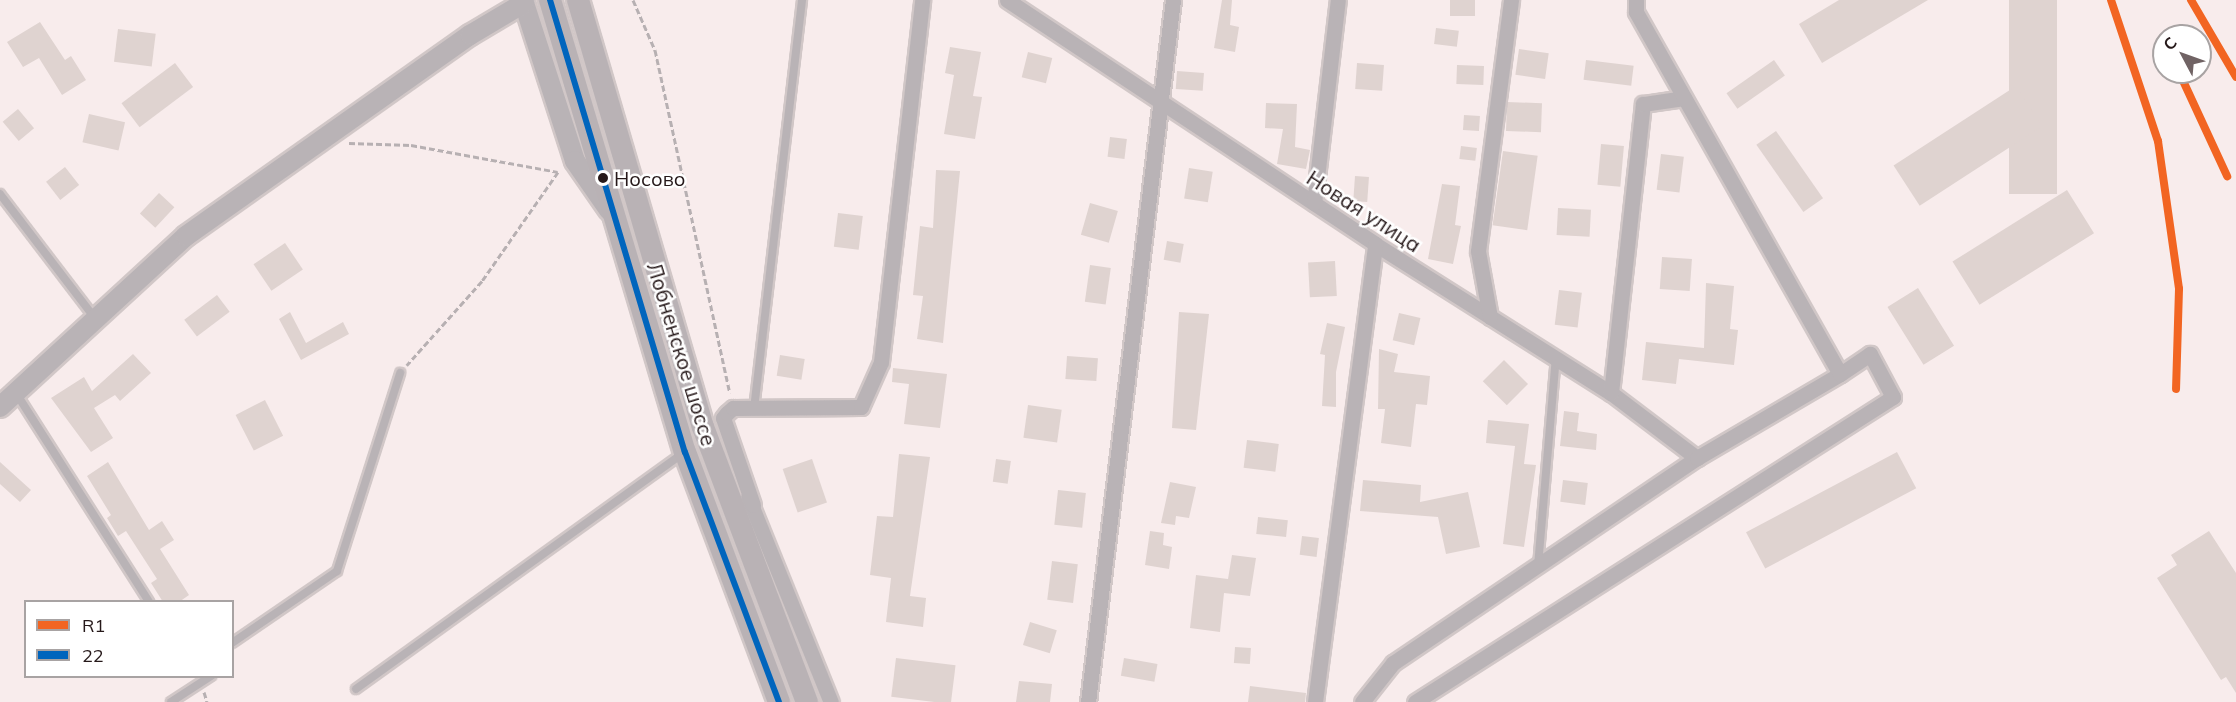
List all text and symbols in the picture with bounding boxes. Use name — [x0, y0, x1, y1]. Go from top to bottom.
north arrow — [2152, 24, 2212, 84]
text: С — [2159, 33, 2181, 54]
street label: Новая улица — [1302, 165, 1426, 257]
place label: Носово — [614, 166, 685, 190]
marker: Носово — [597, 172, 609, 184]
street label: Лобненское шоссе — [642, 259, 722, 449]
legend — [24, 600, 234, 678]
text: R1 — [82, 614, 105, 637]
text: 22 — [82, 644, 104, 667]

